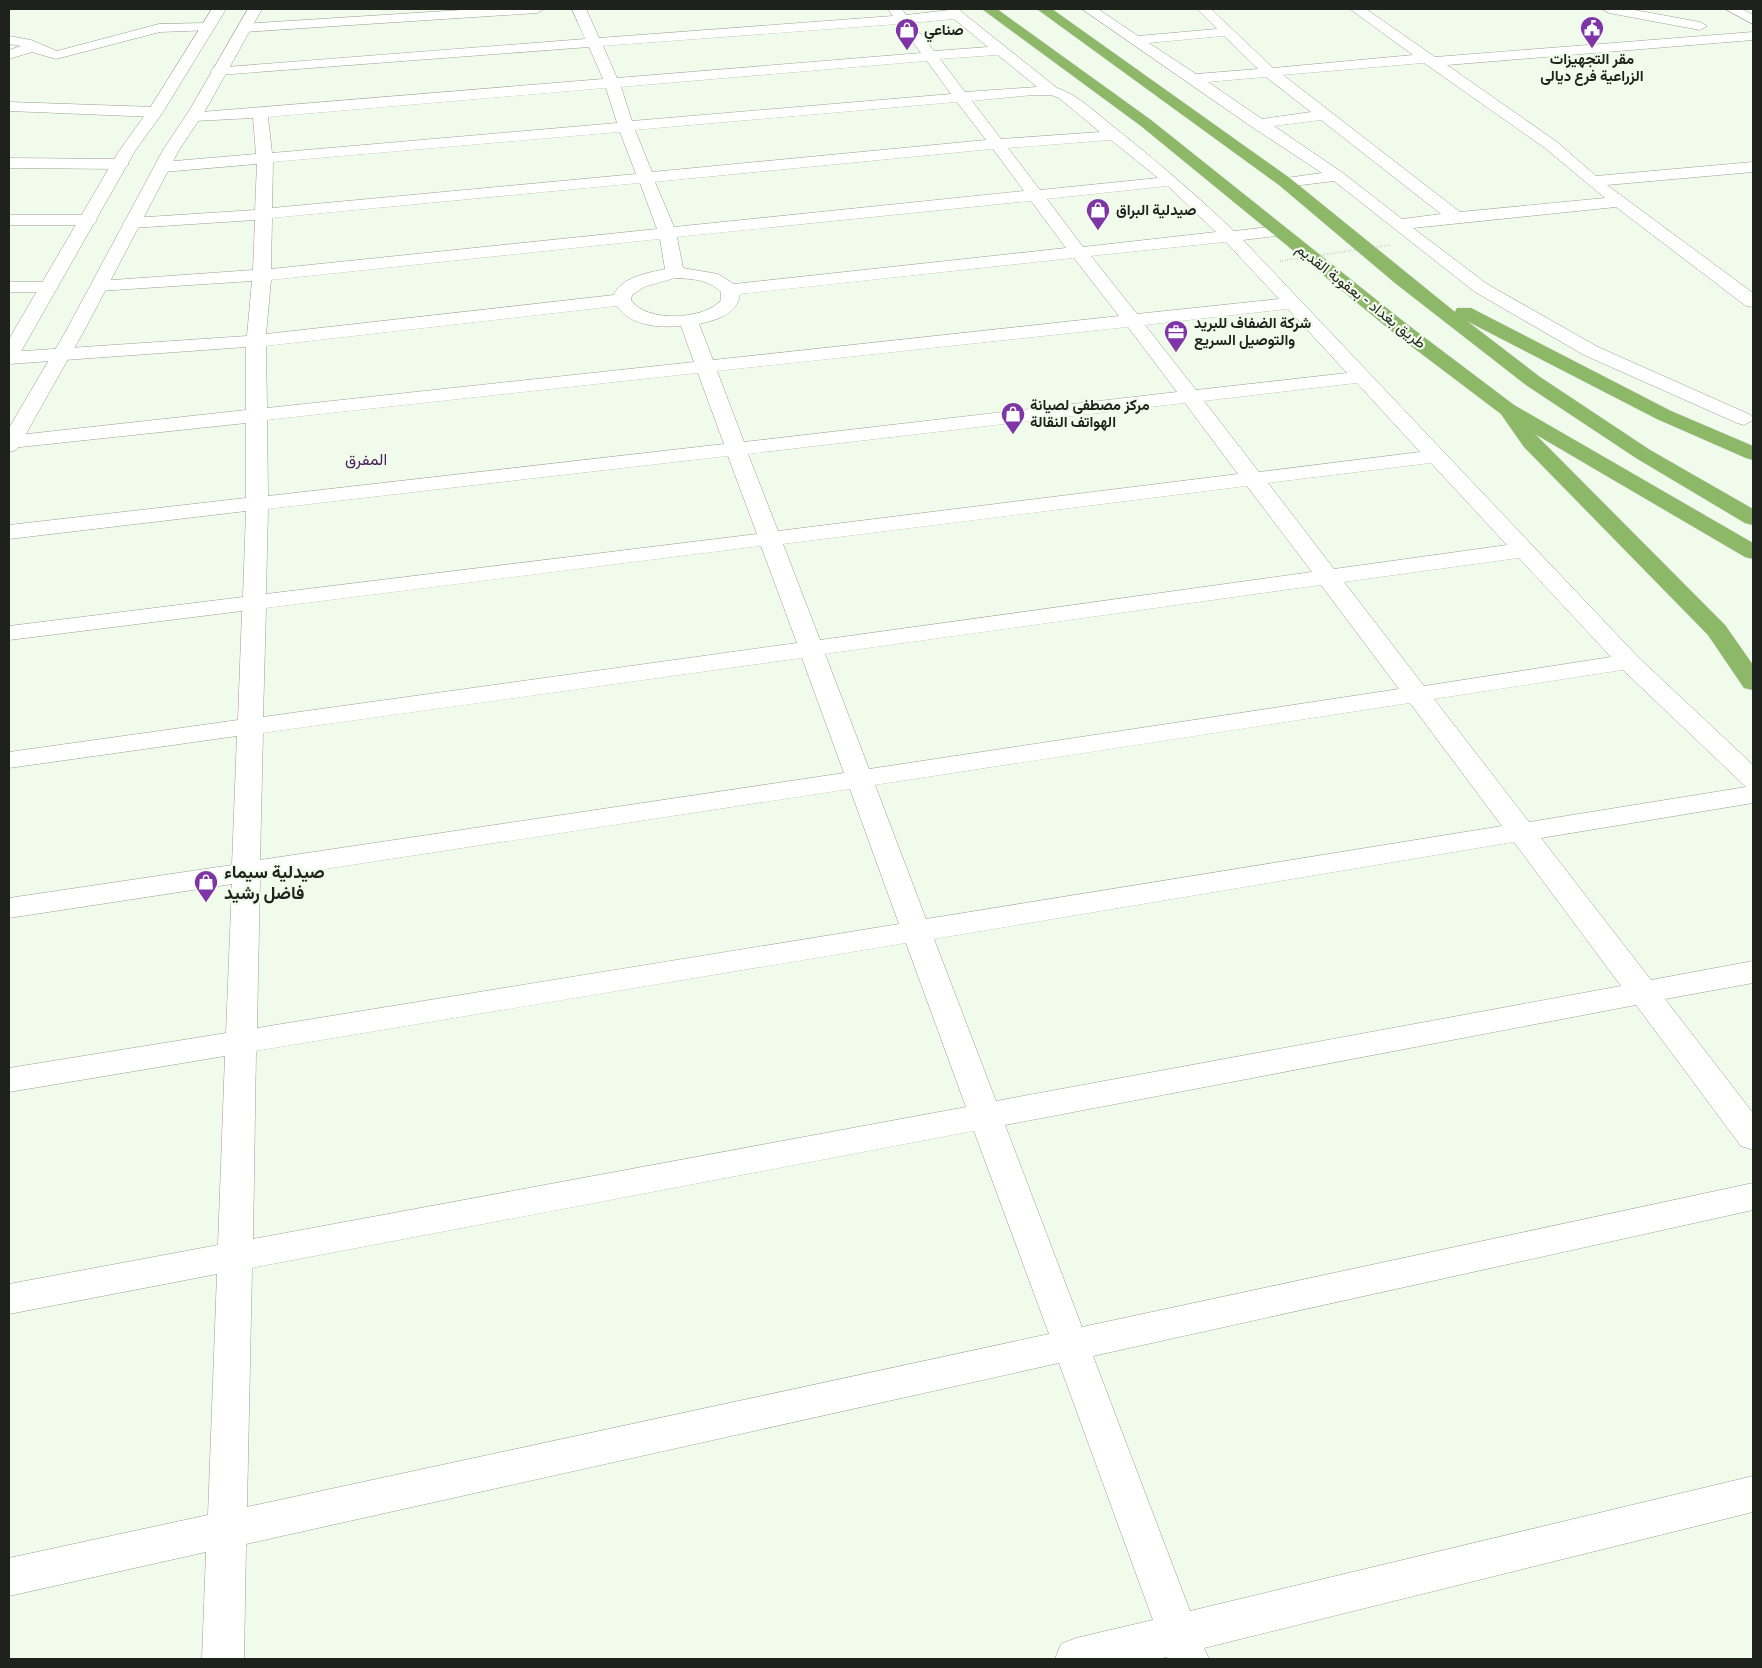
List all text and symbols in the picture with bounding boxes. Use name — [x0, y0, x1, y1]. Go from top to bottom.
public building icon: مقر التجهيزات الزراعية فرع ديالى — [1579, 15, 1605, 49]
shop icon: صناعي — [894, 17, 920, 51]
place label: صناعي — [924, 21, 964, 43]
place label: مقر التجهيزات الزراعية فرع ديالى — [1540, 50, 1644, 86]
shop icon: صيدلية البراق — [1085, 197, 1111, 231]
place label: صيدلية البراق — [1116, 201, 1197, 219]
street label: طريق بغداد - بعقوبة القديم — [1292, 240, 1430, 353]
place label: شركة الضفاف للبريد والتوصيل السريع — [1194, 314, 1311, 350]
office icon: شركة الضفاف للبريد والتوصيل السريع — [1163, 319, 1189, 353]
place label: مركز مصطفى لصيانة الهواتف النقالة — [1030, 396, 1150, 431]
shop icon: مركز مصطفى لصيانة الهواتف النقالة — [1000, 401, 1026, 435]
district label: المفرق — [345, 450, 387, 470]
place label: صيدلية سيماء فاضل رشيد — [224, 861, 325, 904]
shop icon: صيدلية سيماء فاضل رشيد — [193, 869, 219, 903]

